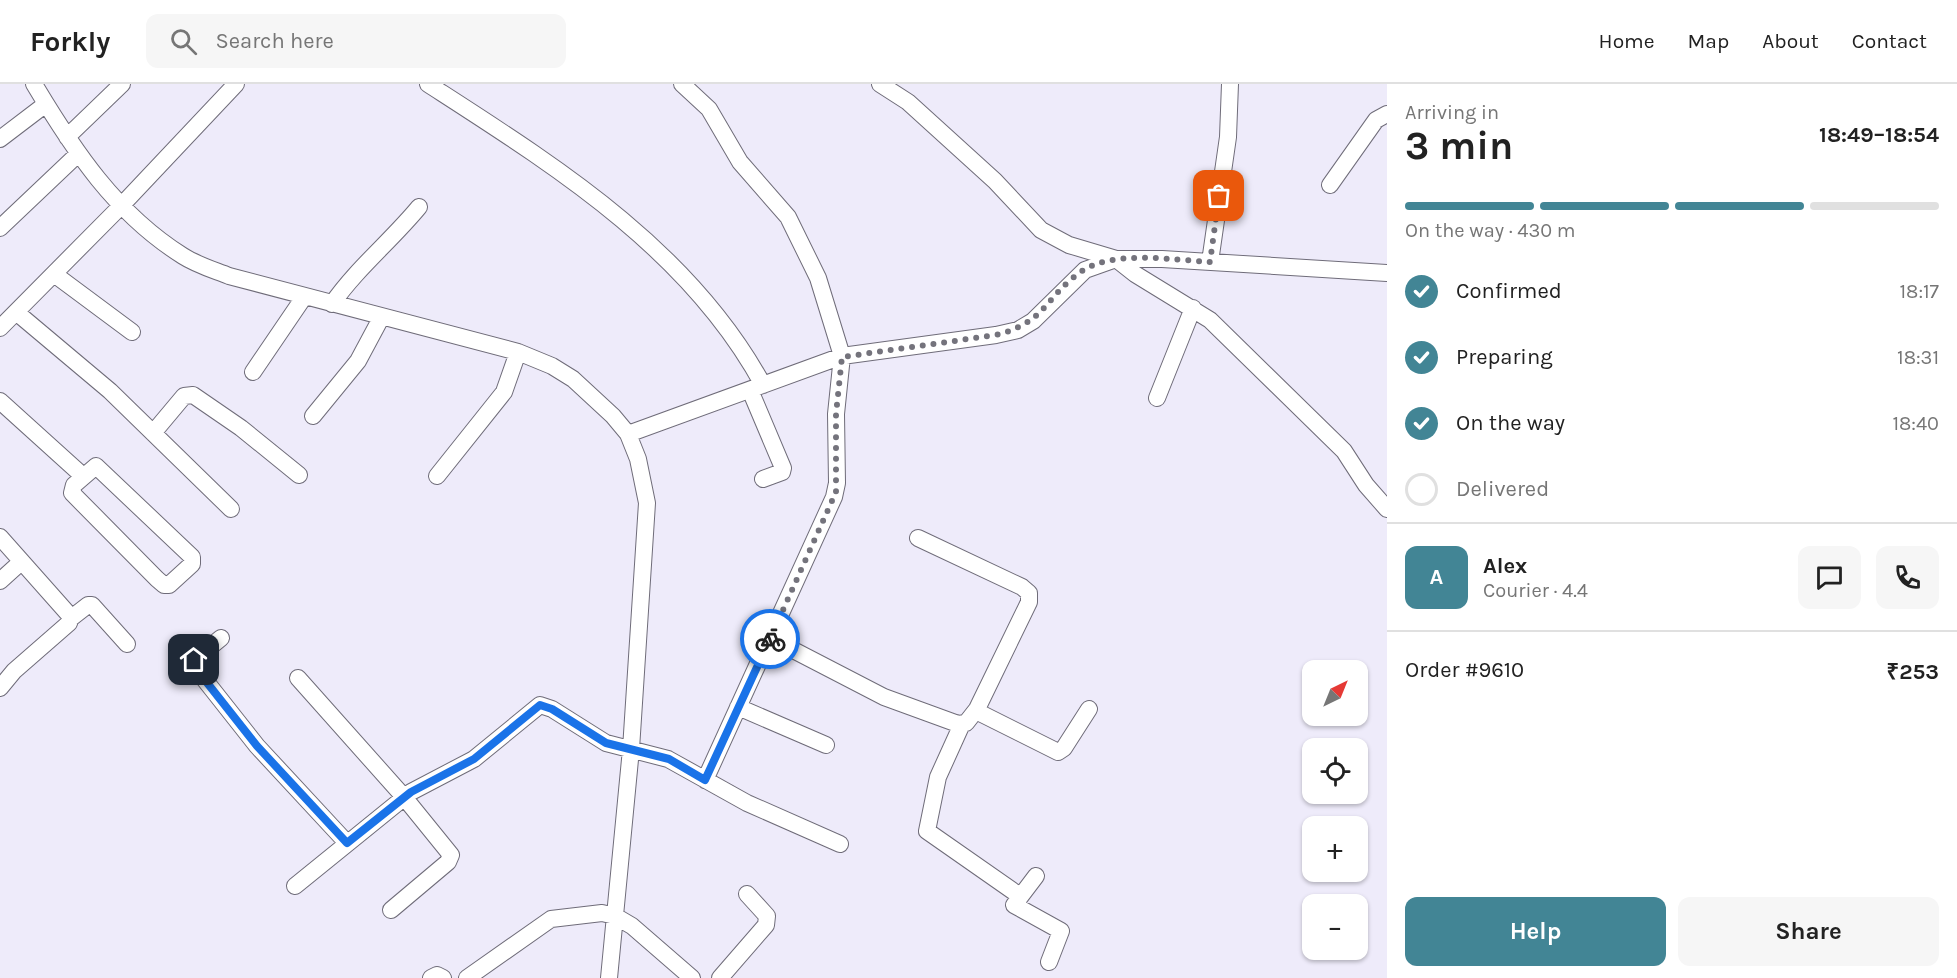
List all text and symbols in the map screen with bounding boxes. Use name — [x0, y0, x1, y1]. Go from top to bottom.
search box — [146, 14, 566, 68]
text: Forkly — [30, 25, 110, 58]
icon: search — [167, 25, 200, 58]
text: Search here — [215, 28, 334, 54]
text: Home — [1599, 29, 1655, 53]
text: Map — [1688, 29, 1729, 53]
text: About — [1762, 29, 1819, 53]
text: Contact — [1852, 29, 1927, 53]
text: Arriving in — [1405, 101, 1499, 124]
text: 18:49–18:54 — [1819, 122, 1939, 148]
text: 3 min — [1405, 123, 1513, 169]
pin — [1193, 170, 1244, 221]
icon: bag — [1202, 179, 1235, 212]
text: On the way · 430 m — [1405, 219, 1576, 242]
icon: check — [1405, 275, 1438, 308]
text: Confirmed — [1456, 278, 1562, 304]
text: 18:17 — [1899, 280, 1939, 303]
icon: check — [1405, 341, 1438, 374]
text: Preparing — [1456, 344, 1553, 370]
text: 18:31 — [1897, 346, 1939, 369]
icon: check — [1405, 407, 1438, 440]
text: On the way — [1456, 410, 1565, 436]
text: 18:40 — [1892, 412, 1939, 435]
text: Delivered — [1456, 476, 1549, 502]
button: chat — [1798, 546, 1861, 609]
button: phone — [1876, 546, 1939, 609]
text: Alex — [1483, 553, 1527, 579]
text: A — [1430, 564, 1443, 590]
text: Courier · 4.4 — [1483, 579, 1588, 602]
courier — [740, 609, 800, 669]
icon: bike — [754, 623, 787, 656]
pin — [168, 634, 219, 685]
icon: home — [177, 643, 210, 676]
text: Order #9610 — [1405, 657, 1524, 683]
text: ₹253 — [1887, 659, 1939, 685]
north arrow — [1302, 660, 1368, 726]
map controls — [1302, 660, 1368, 960]
button: locate — [1302, 738, 1368, 804]
button: + — [1302, 816, 1368, 882]
button: − — [1302, 894, 1368, 960]
button: Help — [1405, 897, 1666, 966]
button: Share — [1678, 897, 1939, 966]

